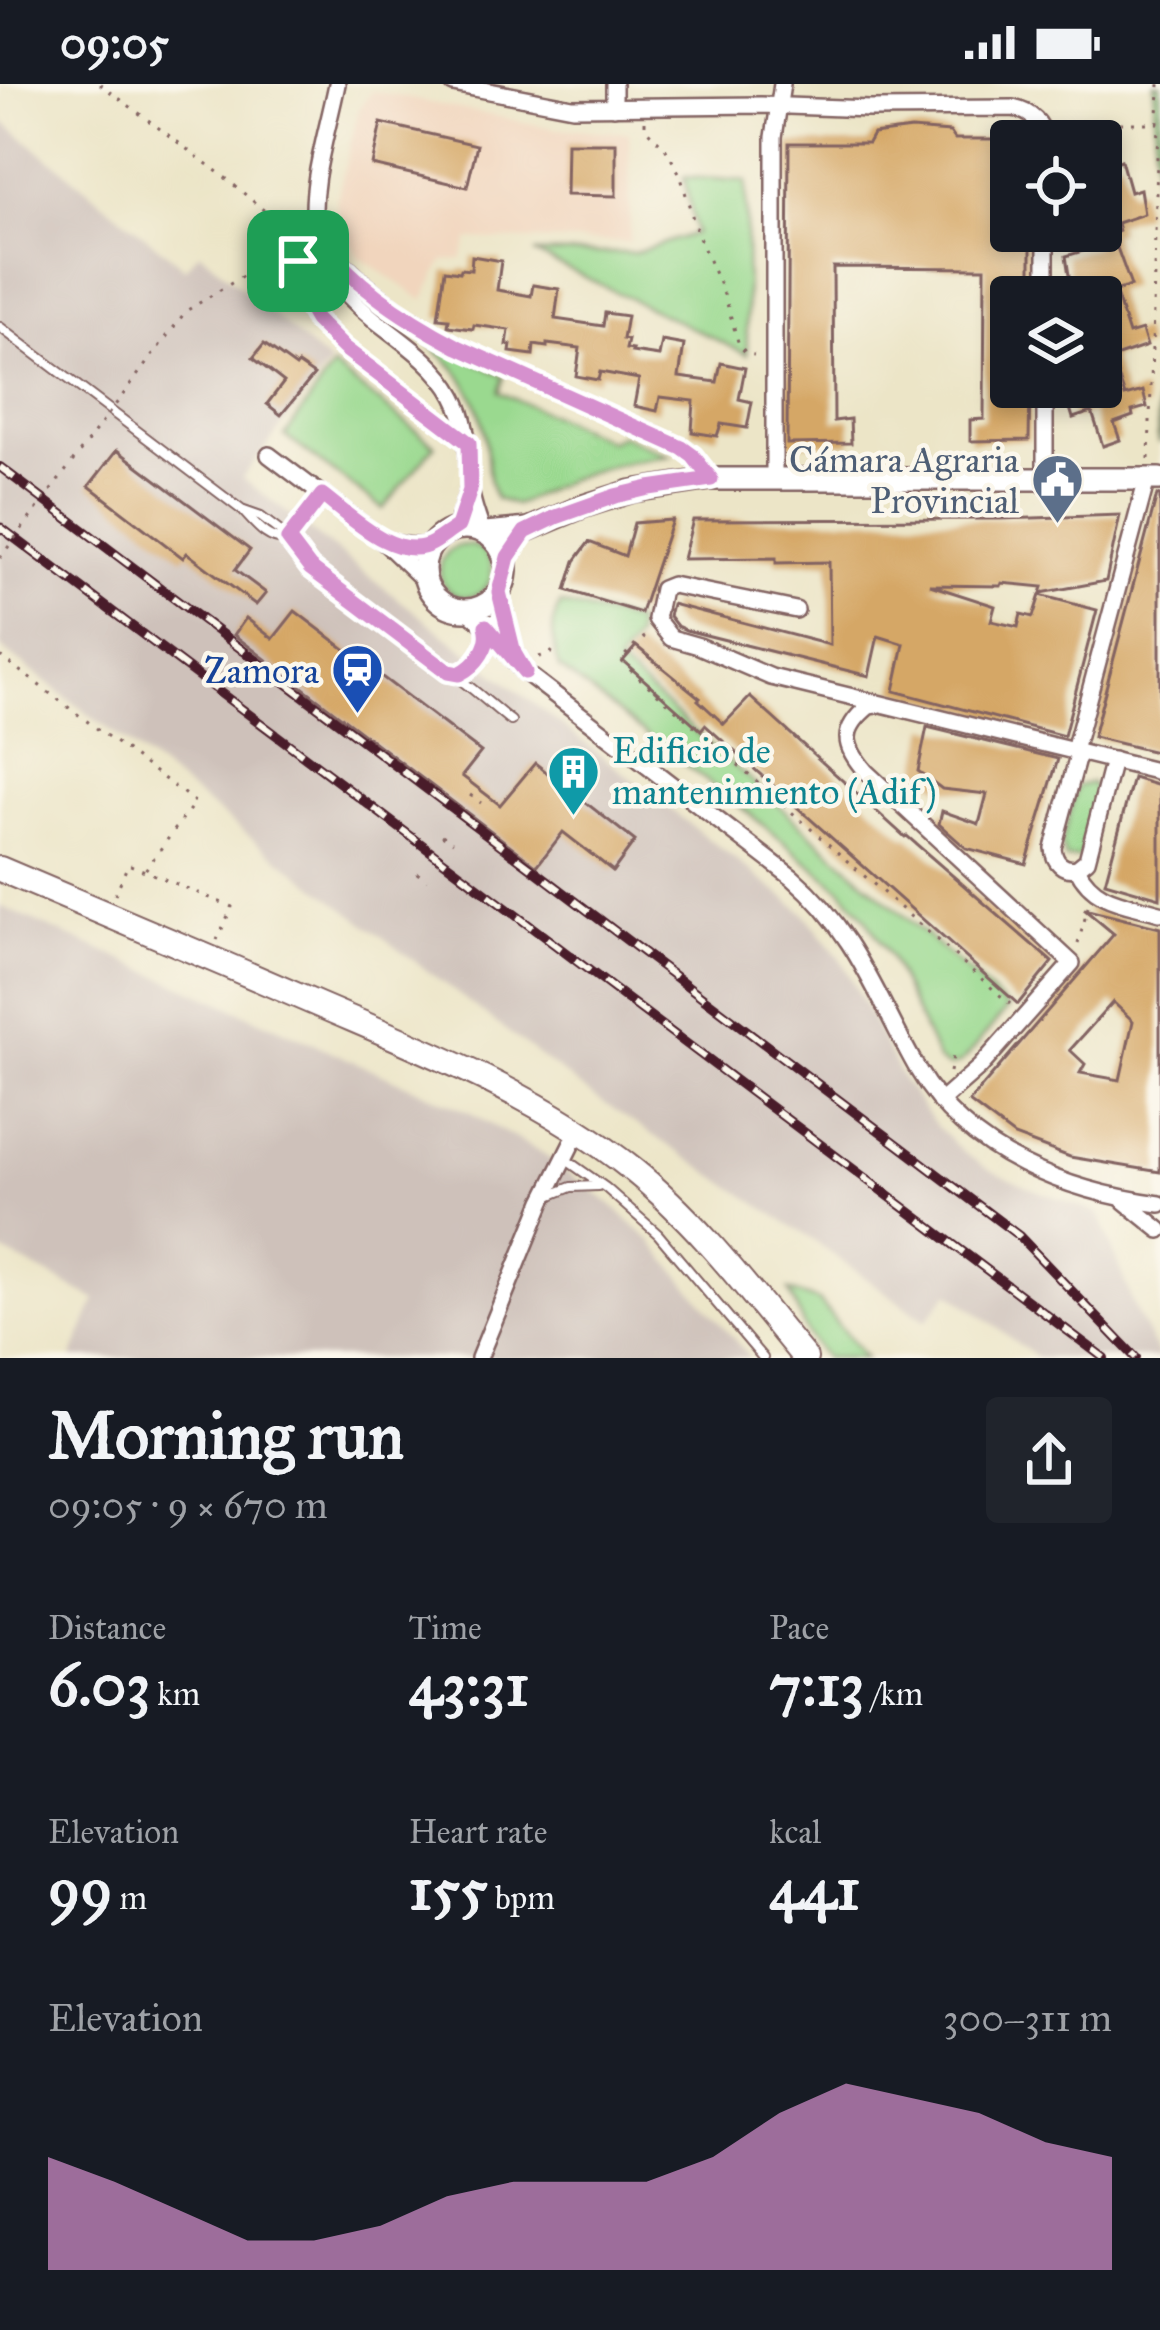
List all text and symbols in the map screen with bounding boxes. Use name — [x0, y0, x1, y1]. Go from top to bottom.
text: 09:05 — [60, 15, 169, 70]
map controls — [990, 120, 1122, 408]
button: locate — [990, 120, 1122, 252]
pin — [247, 210, 349, 312]
icon: arrive — [265, 228, 331, 294]
button: layers — [990, 276, 1122, 408]
place label: Cámara Agraria Provincial — [789, 438, 1020, 523]
public building icon: Cámara Agraria Provincial — [1030, 452, 1086, 526]
station icon: Zamora — [330, 642, 386, 716]
place label: Zamora — [204, 649, 320, 693]
place label: Edificio de mantenimiento (Adif) — [612, 729, 937, 814]
building icon: Edificio de mantenimiento (Adif) — [545, 743, 601, 817]
text: Morning run — [48, 1395, 404, 1476]
button: share — [986, 1397, 1112, 1523]
text: 09:05 · 9 × 670 m — [48, 1481, 328, 1529]
text: Distance — [48, 1608, 166, 1648]
text: Time — [409, 1608, 482, 1648]
text: Pace — [769, 1608, 829, 1648]
text: 6.03 — [48, 1648, 150, 1721]
text: 43:31 — [409, 1648, 529, 1721]
text: 7:13 — [769, 1648, 864, 1721]
text: km — [150, 1674, 200, 1714]
text: /km — [864, 1674, 923, 1714]
text: Elevation — [48, 1812, 179, 1852]
text: Heart rate — [409, 1812, 547, 1852]
text: kcal — [769, 1812, 821, 1852]
text: 99 — [48, 1852, 112, 1925]
text: 155 — [409, 1852, 488, 1925]
text: 441 — [769, 1852, 860, 1925]
text: m — [112, 1878, 147, 1918]
text: bpm — [488, 1878, 555, 1918]
text: Elevation — [48, 1994, 203, 2042]
text: 300–311 m — [943, 1994, 1112, 2042]

